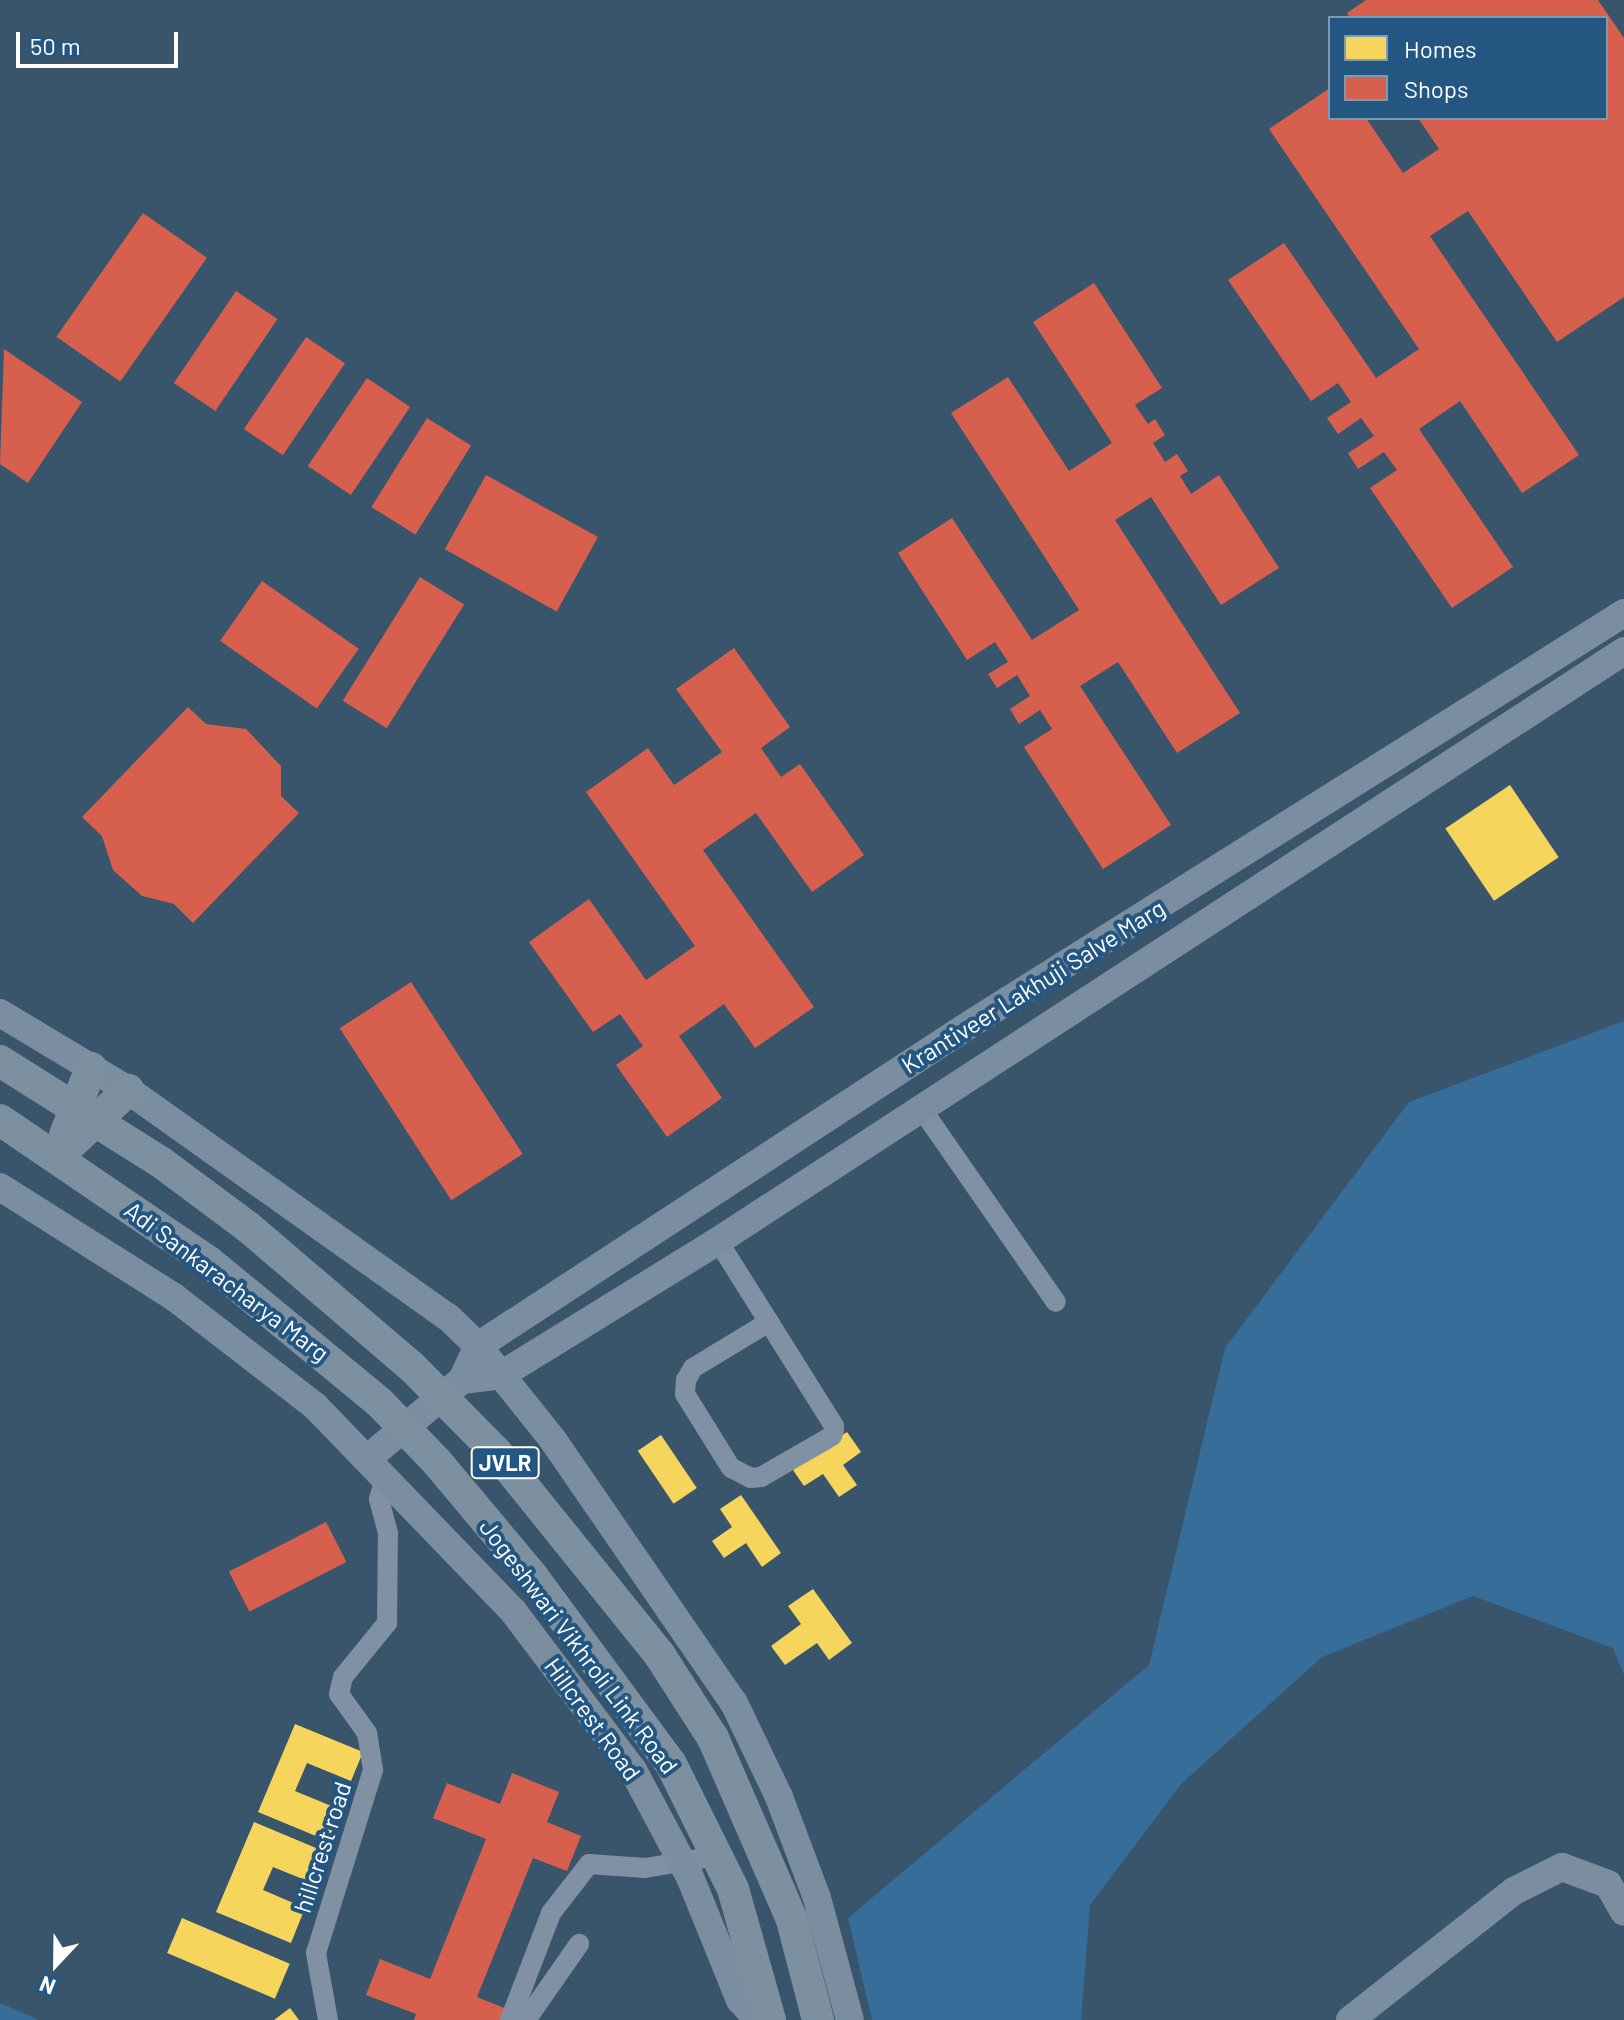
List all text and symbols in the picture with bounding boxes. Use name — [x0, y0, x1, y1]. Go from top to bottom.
scale bar — [20, 16, 182, 66]
legend — [1328, 16, 1608, 120]
text: 50 m — [30, 31, 81, 60]
text: Homes — [1404, 34, 1477, 63]
text: Shops — [1404, 74, 1469, 103]
street label: Krantiveer Lakhuji Salve Marg — [896, 893, 1170, 1079]
street label: Adi Sankaracharya Marg — [119, 1195, 335, 1367]
road number: JVLR — [469, 1445, 541, 1481]
street label: Jogeshwari Vikhroli Link Road — [474, 1513, 684, 1779]
street label: Hillcrest Road — [539, 1652, 647, 1786]
street label: hillcrest road — [287, 1778, 357, 1916]
north arrow — [16, 1924, 96, 2004]
text: N — [35, 1971, 59, 2001]

